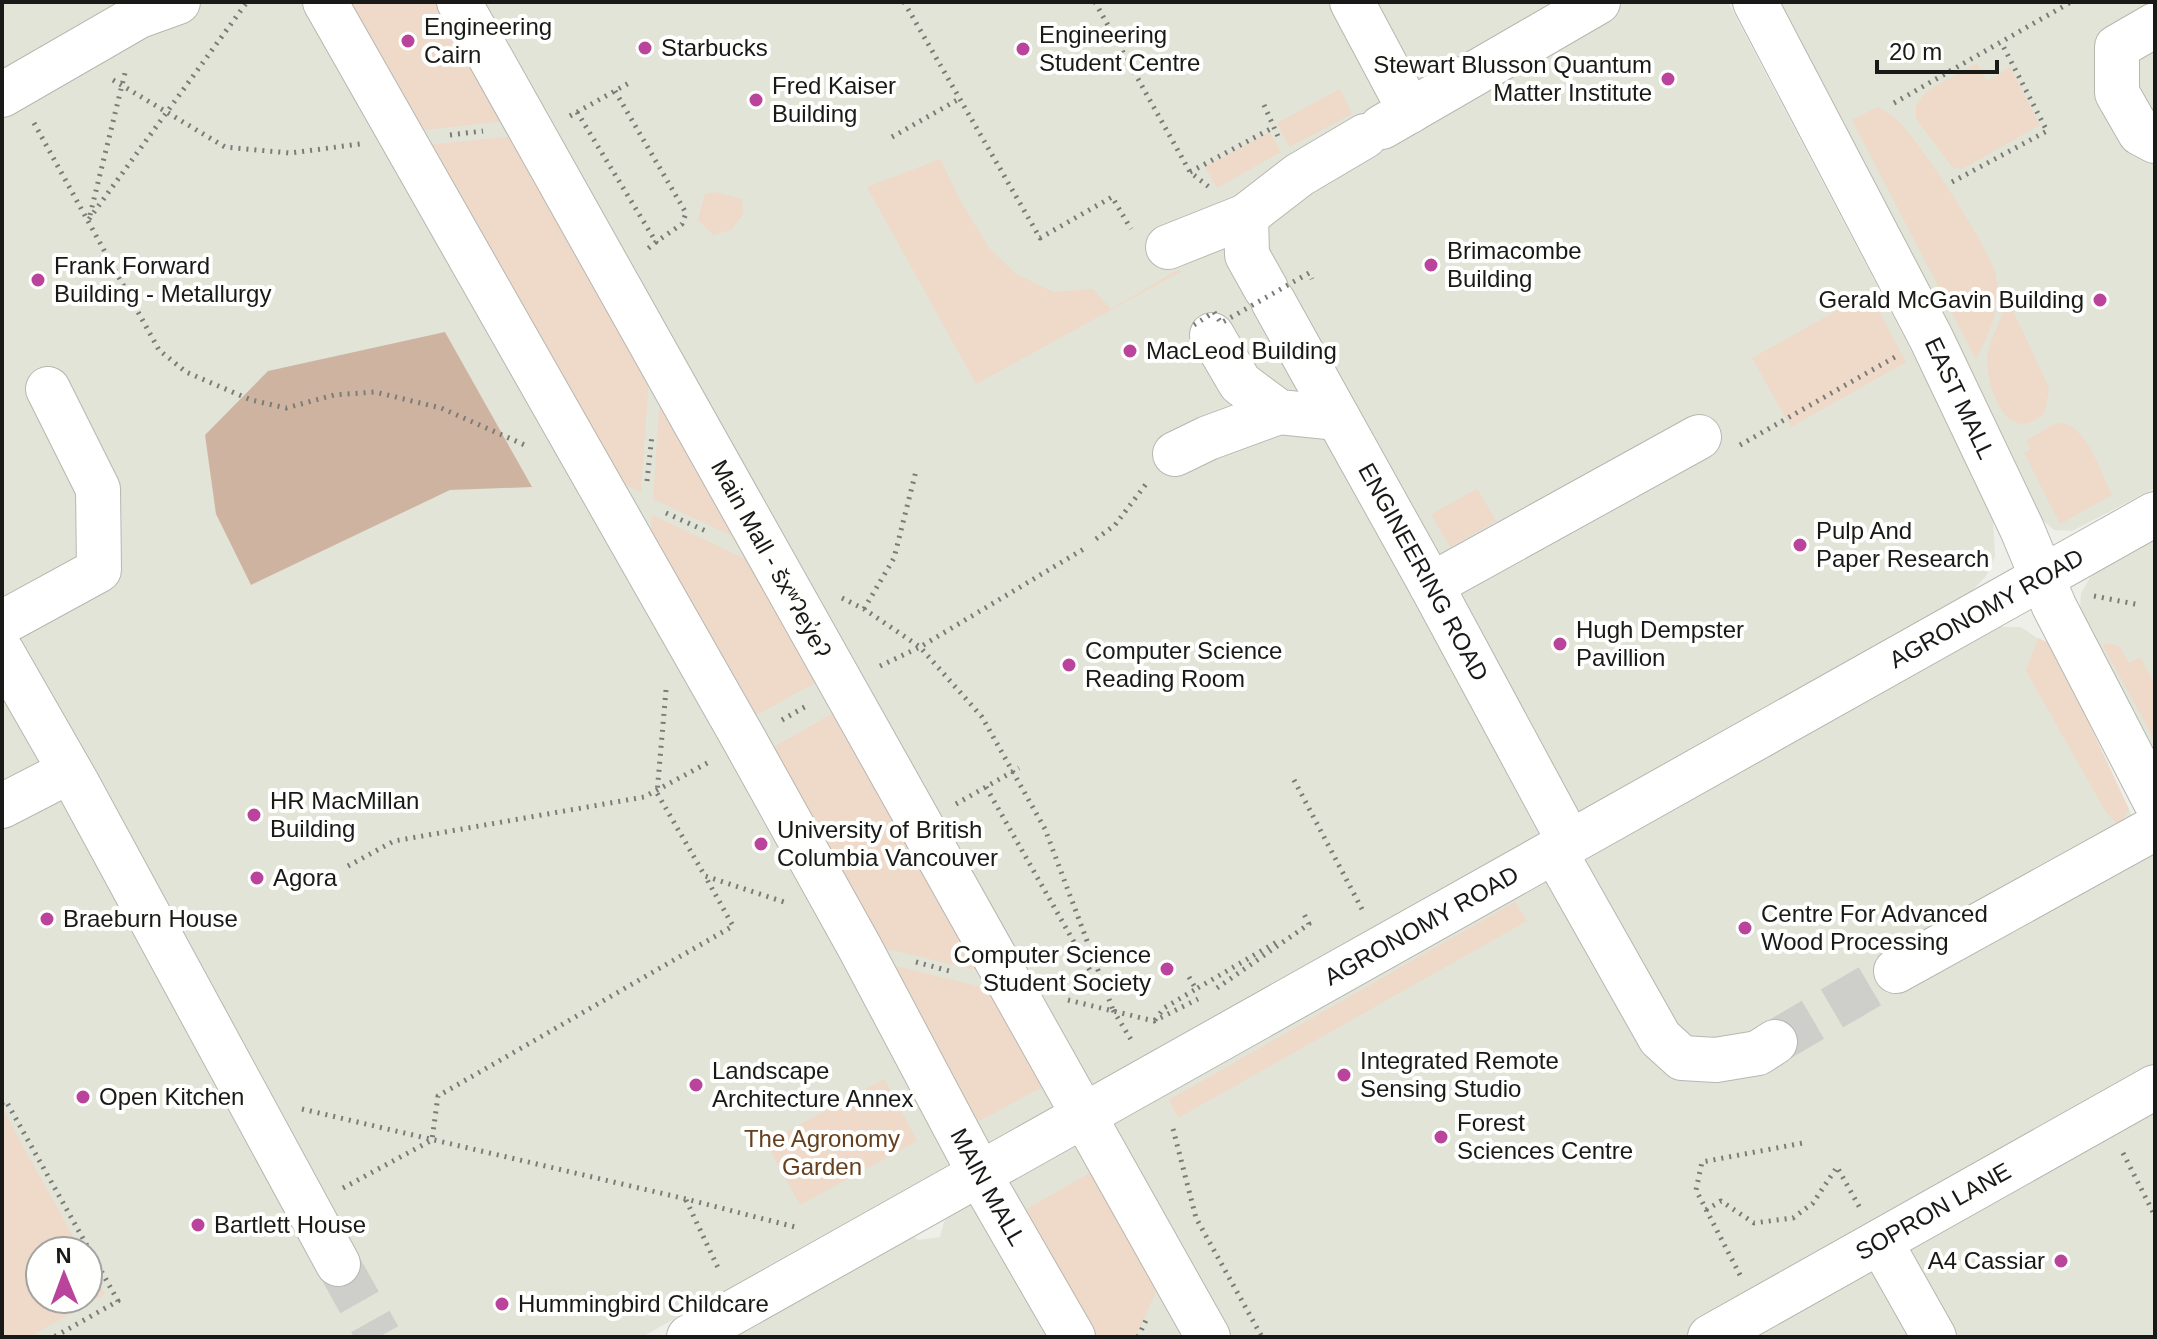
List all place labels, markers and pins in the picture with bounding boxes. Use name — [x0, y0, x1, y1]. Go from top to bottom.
place label: Engineering Cairn — [424, 13, 552, 68]
place label: Engineering Student Centre — [1039, 21, 1200, 76]
marker: Engineering Cairn — [399, 32, 417, 50]
place label: Starbucks — [661, 34, 768, 61]
marker: Starbucks — [636, 39, 654, 57]
marker: Engineering Student Centre — [1014, 40, 1032, 58]
place label: Stewart Blusson Quantum Matter Institute — [1373, 51, 1652, 106]
marker: Stewart Blusson Quantum Matter Institute — [1659, 70, 1677, 88]
place label: Fred Kaiser Building — [772, 72, 896, 127]
marker: Fred Kaiser Building — [747, 91, 765, 109]
place label: Brimacombe Building — [1447, 237, 1582, 292]
place label: Frank Forward Building - Metallurgy — [54, 252, 271, 307]
marker: Brimacombe Building — [1422, 256, 1440, 274]
marker: Frank Forward Building - Metallurgy — [29, 271, 47, 289]
place label: Gerald McGavin Building — [1819, 286, 2084, 313]
marker: Gerald McGavin Building — [2091, 291, 2109, 309]
place label: MacLeod Building — [1146, 337, 1337, 364]
marker: MacLeod Building — [1121, 342, 1139, 360]
place label: Pulp And Paper Research — [1816, 517, 1989, 572]
marker: Pulp And Paper Research — [1791, 536, 1809, 554]
place label: Hugh Dempster Pavillion — [1576, 616, 1744, 671]
marker: Hugh Dempster Pavillion — [1551, 635, 1569, 653]
place label: Computer Science Reading Room — [1085, 637, 1282, 692]
marker: Computer Science Reading Room — [1060, 656, 1078, 674]
place label: HR MacMillan Building — [270, 787, 419, 842]
marker: HR MacMillan Building — [245, 806, 263, 824]
place label: University of British Columbia Vancouver — [777, 816, 998, 871]
marker: University of British Columbia Vancouver — [752, 835, 770, 853]
place label: Agora — [273, 864, 338, 891]
marker: Agora — [248, 869, 266, 887]
place label: Centre For Advanced Wood Processing — [1761, 900, 1988, 955]
place label: Braeburn House — [63, 905, 238, 932]
marker: Braeburn House — [38, 910, 56, 928]
marker: Centre For Advanced Wood Processing — [1736, 919, 1754, 937]
place label: Computer Science Student Society — [954, 941, 1151, 996]
marker: Computer Science Student Society — [1158, 960, 1176, 978]
place label: Integrated Remote Sensing Studio — [1360, 1047, 1559, 1102]
place label: Landscape Architecture Annex — [712, 1057, 913, 1112]
marker: Integrated Remote Sensing Studio — [1335, 1066, 1353, 1084]
marker: Landscape Architecture Annex — [687, 1076, 705, 1094]
place label: Open Kitchen — [99, 1083, 244, 1110]
marker: Open Kitchen — [74, 1088, 92, 1106]
place label: Forest Sciences Centre — [1457, 1109, 1633, 1164]
marker: Forest Sciences Centre — [1432, 1128, 1450, 1146]
place label: Bartlett House — [214, 1211, 366, 1238]
marker: Bartlett House — [189, 1216, 207, 1234]
place label: A4 Cassiar — [1928, 1247, 2045, 1274]
marker: A4 Cassiar — [2052, 1252, 2070, 1270]
place label: Hummingbird Childcare — [518, 1290, 769, 1317]
marker: Hummingbird Childcare — [493, 1295, 511, 1313]

